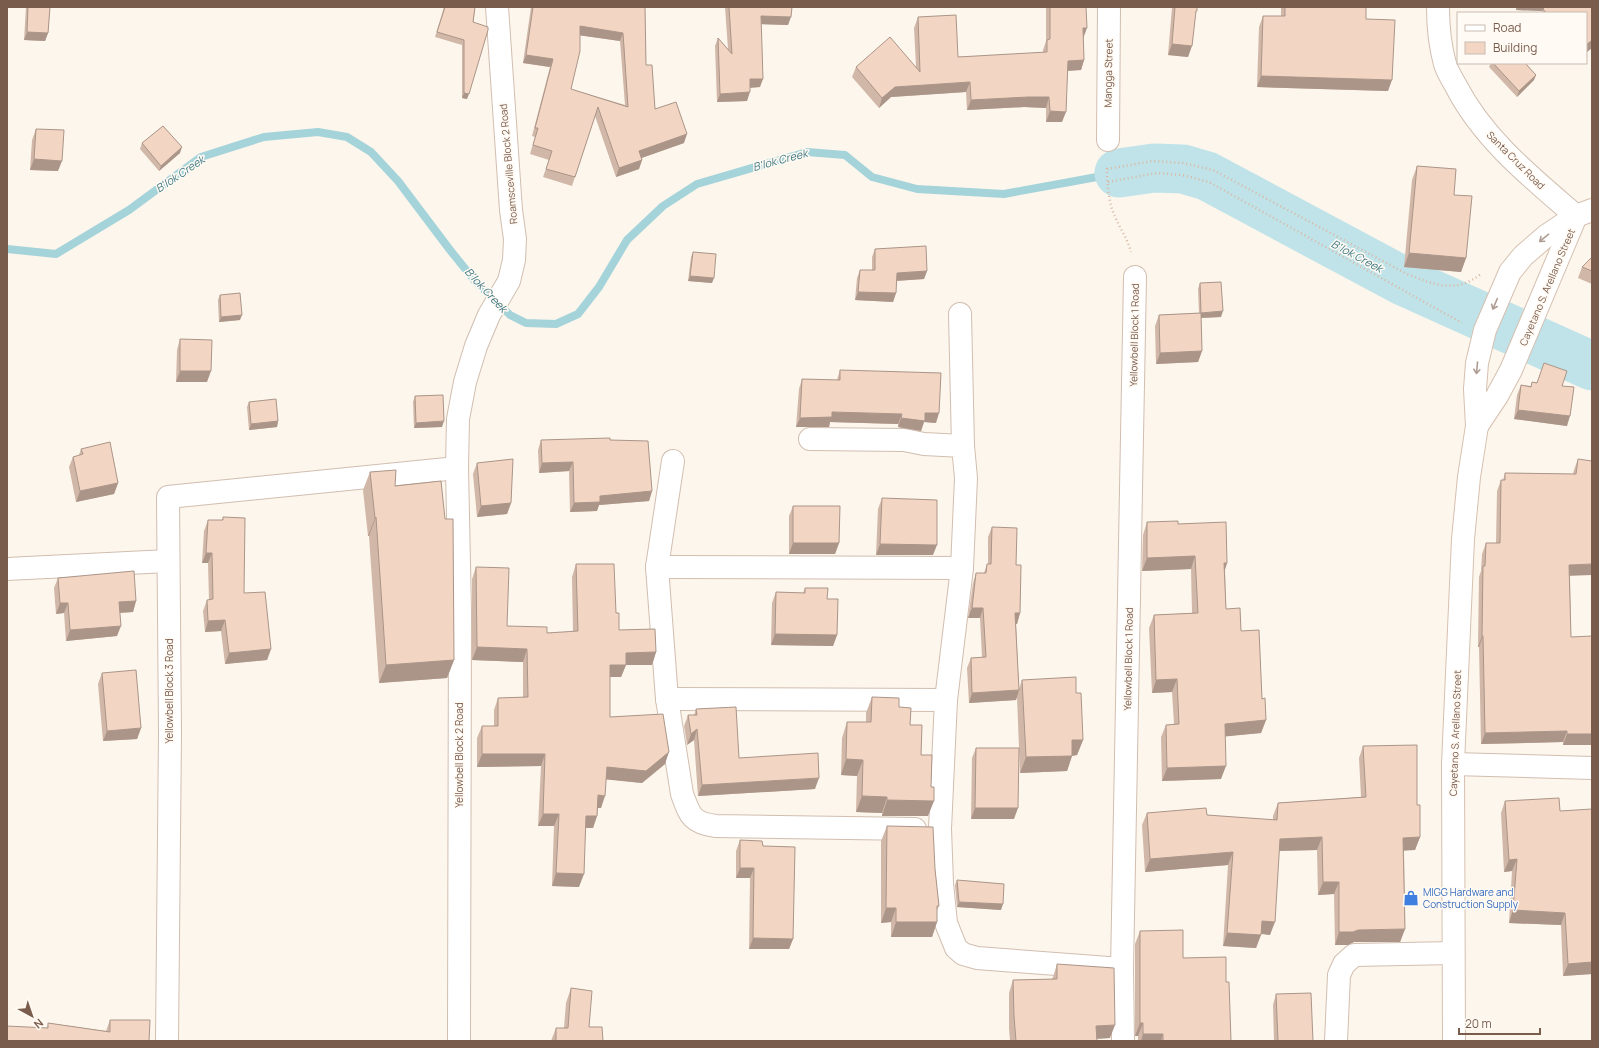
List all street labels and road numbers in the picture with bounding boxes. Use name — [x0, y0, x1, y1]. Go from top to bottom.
street label: Mangga Street — [1100, 39, 1116, 107]
street label: Roamsceville Block 2 Road — [496, 103, 520, 225]
street label: Santa Cruz Road — [1484, 128, 1548, 192]
street label: Cayetano S. Arellano Street — [1516, 226, 1578, 348]
street label: Yellowbell Block 1 Road — [1126, 283, 1142, 387]
street label: Yellowbell Block 1 Road — [1120, 607, 1136, 711]
street label: Yellowbell Block 3 Road — [162, 638, 176, 744]
street label: Cayetano S. Arellano Street — [1446, 670, 1464, 796]
street label: Yellowbell Block 2 Road — [452, 702, 466, 808]

